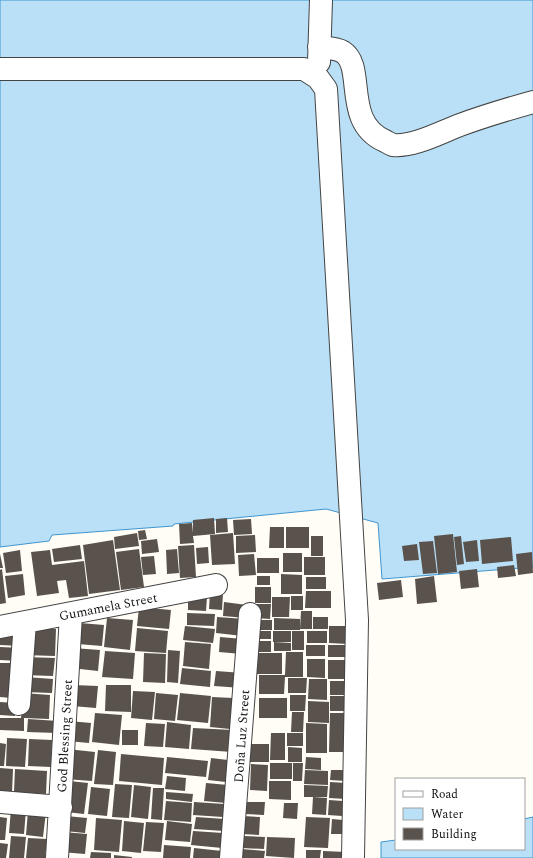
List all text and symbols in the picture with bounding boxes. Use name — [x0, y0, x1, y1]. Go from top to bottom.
street label: Gumamela Street — [57, 588, 159, 626]
street label: God Blessing Street — [52, 679, 78, 793]
street label: Doña Luz Street — [229, 688, 255, 783]
legend — [395, 778, 525, 850]
text: Road — [431, 785, 458, 804]
text: Water — [431, 805, 463, 824]
text: Building — [431, 825, 477, 844]

